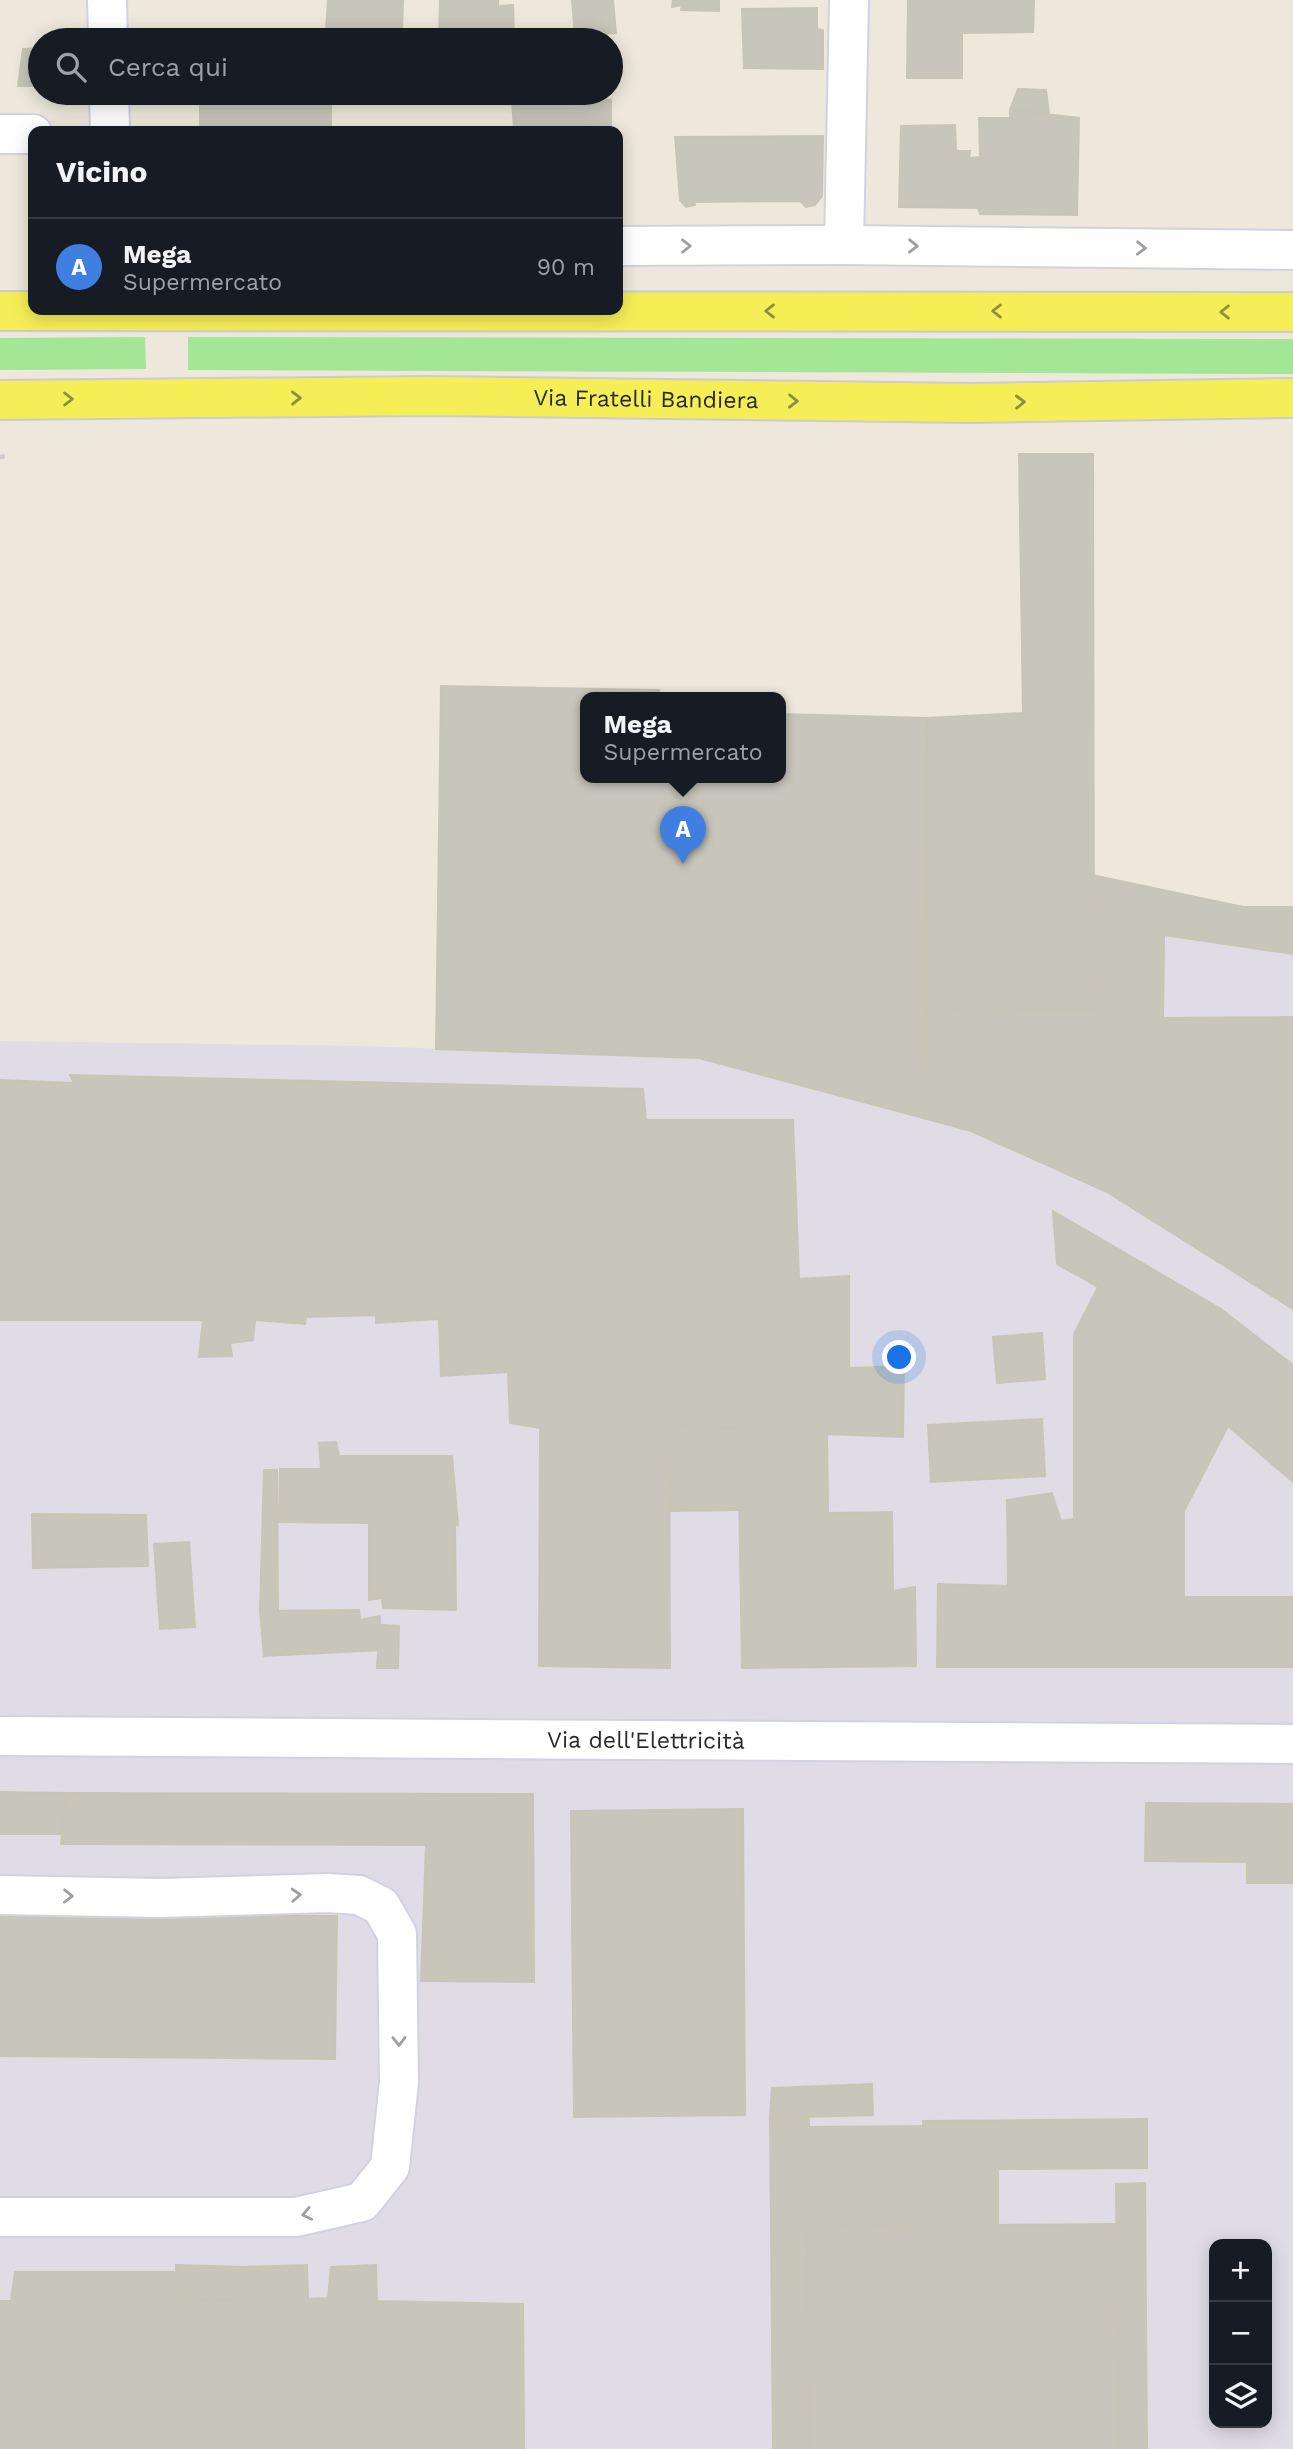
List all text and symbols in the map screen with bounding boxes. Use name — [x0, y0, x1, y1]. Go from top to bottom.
search box — [28, 28, 623, 105]
icon: search — [52, 48, 90, 86]
text: Cerca qui — [108, 52, 228, 82]
text: Vicino — [56, 154, 148, 189]
one-way arrow — [681, 238, 692, 254]
one-way arrow — [909, 238, 919, 254]
text: Mega — [123, 239, 191, 269]
one-way arrow — [1136, 240, 1147, 256]
text: A — [71, 254, 87, 281]
text: 90 m — [537, 254, 595, 281]
text: Supermercato — [123, 269, 282, 296]
one-way arrow — [764, 303, 775, 319]
one-way arrow — [992, 303, 1002, 319]
one-way arrow — [1219, 304, 1230, 320]
street label: Via Fratelli Bandiera — [533, 384, 759, 414]
one-way arrow — [291, 390, 301, 406]
one-way arrow — [63, 392, 74, 407]
one-way arrow — [788, 393, 798, 409]
one-way arrow — [1015, 395, 1026, 410]
popup — [580, 692, 786, 783]
text: Mega — [604, 709, 672, 739]
text: Supermercato — [604, 739, 762, 766]
pin: A — [660, 806, 706, 864]
your location — [882, 1340, 916, 1374]
street label: Via dell'Elettricità — [547, 1726, 745, 1754]
one-way arrow — [63, 1888, 74, 1904]
one-way arrow — [290, 1888, 301, 1903]
one-way arrow — [391, 2036, 406, 2047]
one-way arrow — [301, 2206, 313, 2221]
map controls — [1209, 2239, 1272, 2428]
button: + — [1209, 2239, 1272, 2302]
button: − — [1209, 2302, 1272, 2365]
button: layers — [1209, 2365, 1272, 2428]

